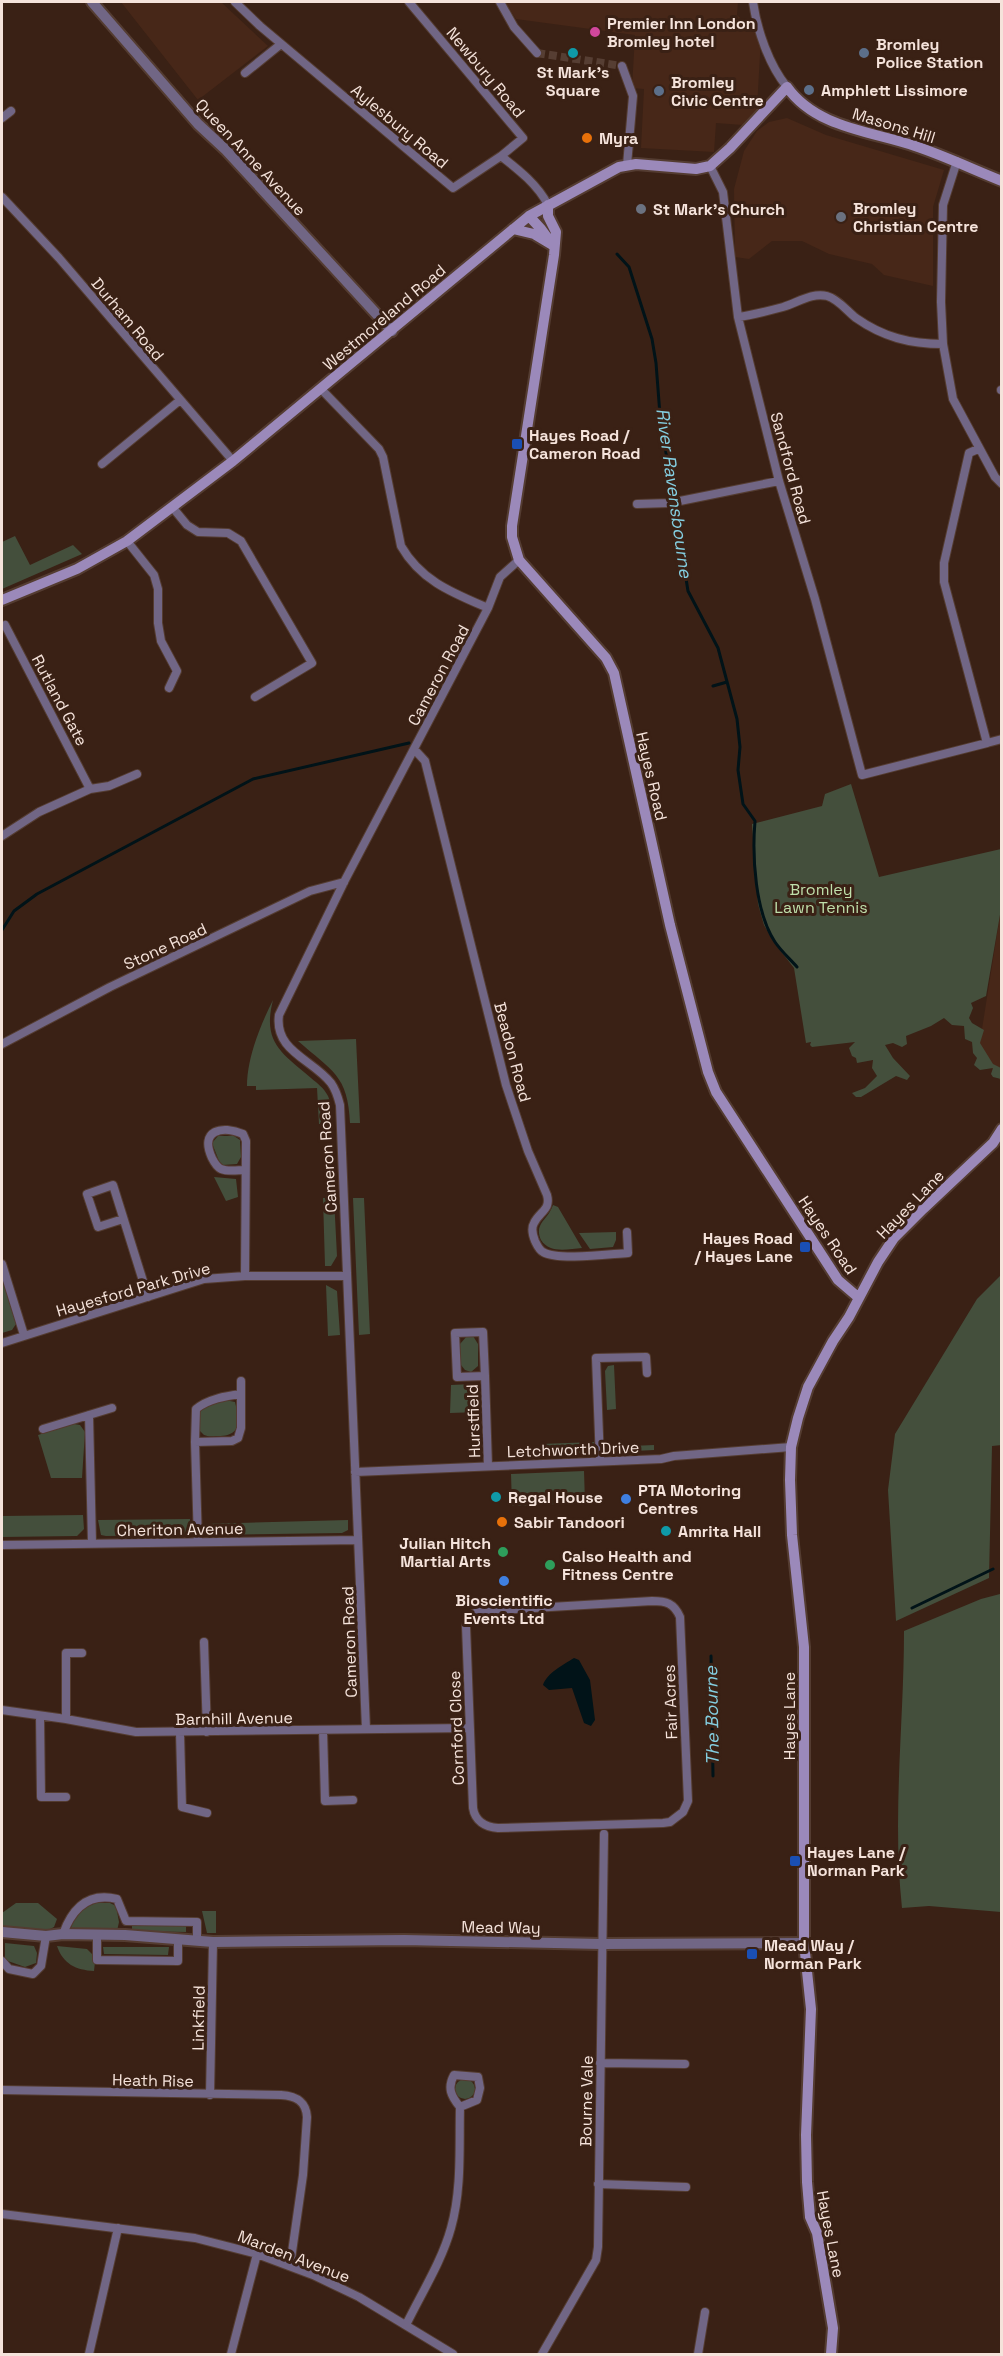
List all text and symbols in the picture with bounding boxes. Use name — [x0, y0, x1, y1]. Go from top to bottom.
place label: Premier Inn London Bromley hotel — [607, 13, 756, 52]
street label: Newbury Road — [442, 23, 530, 122]
marker: Premier Inn London Bromley hotel — [588, 25, 602, 39]
place label: Bromley Police Station — [876, 34, 983, 73]
marker: St Mark's Square — [566, 46, 580, 60]
marker: Bromley Police Station — [857, 46, 871, 60]
place label: St Mark's Square — [537, 62, 609, 101]
place label: Bromley Civic Centre — [671, 72, 764, 111]
street label: Aylesbury Road — [347, 79, 453, 173]
place label: Amphlett Lissimore — [821, 80, 968, 101]
marker: Amphlett Lissimore — [802, 83, 816, 97]
marker: Bromley Civic Centre — [652, 84, 666, 98]
street label: Queen Anne Avenue — [191, 94, 310, 220]
street label: Masons Hill — [850, 103, 938, 148]
place label: Myra — [599, 128, 638, 149]
marker: Myra — [580, 131, 594, 145]
place label: Bromley Christian Centre — [853, 198, 978, 237]
place label: St Mark's Church — [653, 199, 785, 220]
marker: St Mark's Church — [634, 202, 648, 216]
marker: Bromley Christian Centre — [834, 210, 848, 224]
street label: Westmoreland Road — [318, 260, 450, 375]
street label: Durham Road — [87, 273, 169, 365]
water label: River Ravensbourne — [651, 407, 698, 581]
street label: Sandford Road — [765, 410, 816, 526]
place label: Hayes Road / Cameron Road — [529, 425, 640, 464]
marker: Hayes Road / Cameron Road — [510, 437, 524, 451]
street label: Cameron Road — [403, 621, 474, 729]
street label: Rutland Gate — [27, 651, 92, 749]
street label: Hayes Road — [631, 730, 672, 823]
park label: Bromley Lawn Tennis — [774, 879, 868, 918]
street label: Stone Road — [120, 918, 210, 975]
street label: Beadon Road — [489, 1000, 536, 1104]
street label: Cameron Road — [313, 1101, 342, 1213]
street label: Hayes Lane — [872, 1165, 949, 1243]
street label: Hayes Road — [794, 1192, 862, 1279]
place label: Hayes Road / Hayes Lane — [694, 1228, 793, 1267]
marker: Hayes Road / Hayes Lane — [798, 1240, 812, 1254]
street label: Hayesford Park Drive — [54, 1257, 213, 1322]
street label: Hurstfield — [462, 1384, 485, 1458]
street label: Letchworth Drive — [506, 1437, 640, 1462]
place label: PTA Motoring Centres — [638, 1480, 741, 1519]
place label: Regal House — [508, 1487, 603, 1508]
marker: Regal House — [489, 1490, 503, 1504]
marker: PTA Motoring Centres — [619, 1492, 633, 1506]
place label: Sabir Tandoori — [514, 1512, 625, 1533]
marker: Sabir Tandoori — [495, 1515, 509, 1529]
street label: Cheriton Avenue — [116, 1518, 244, 1541]
place label: Amrita Hall — [678, 1521, 761, 1542]
marker: Amrita Hall — [659, 1524, 673, 1538]
place label: Julian Hitch Martial Arts — [399, 1533, 491, 1572]
marker: Julian Hitch Martial Arts — [496, 1545, 510, 1559]
place label: Calso Health and Fitness Centre — [562, 1546, 692, 1585]
marker: Calso Health and Fitness Centre — [543, 1558, 557, 1572]
marker: Bioscientific Events Ltd — [497, 1574, 511, 1588]
street label: Cameron Road — [337, 1586, 362, 1698]
place label: Bioscientific Events Ltd — [455, 1590, 553, 1629]
street label: Fair Acres — [659, 1664, 682, 1740]
water label: The Bourne — [699, 1665, 724, 1766]
street label: Cornford Close — [444, 1670, 469, 1786]
street label: Hayes Lane — [779, 1672, 800, 1760]
street label: Barnhill Avenue — [175, 1707, 293, 1730]
place label: Hayes Lane / Norman Park — [807, 1842, 906, 1881]
marker: Hayes Lane / Norman Park — [788, 1854, 802, 1868]
street label: Mead Way — [461, 1916, 541, 1939]
place label: Mead Way / Norman Park — [764, 1935, 862, 1974]
marker: Mead Way / Norman Park — [745, 1947, 759, 1961]
street label: Linkfield — [187, 1985, 210, 2051]
street label: Bourne Vale — [575, 2055, 598, 2147]
street label: Heath Rise — [112, 2069, 194, 2092]
street label: Hayes Lane — [812, 2189, 849, 2280]
street label: Marden Avenue — [235, 2225, 353, 2288]

